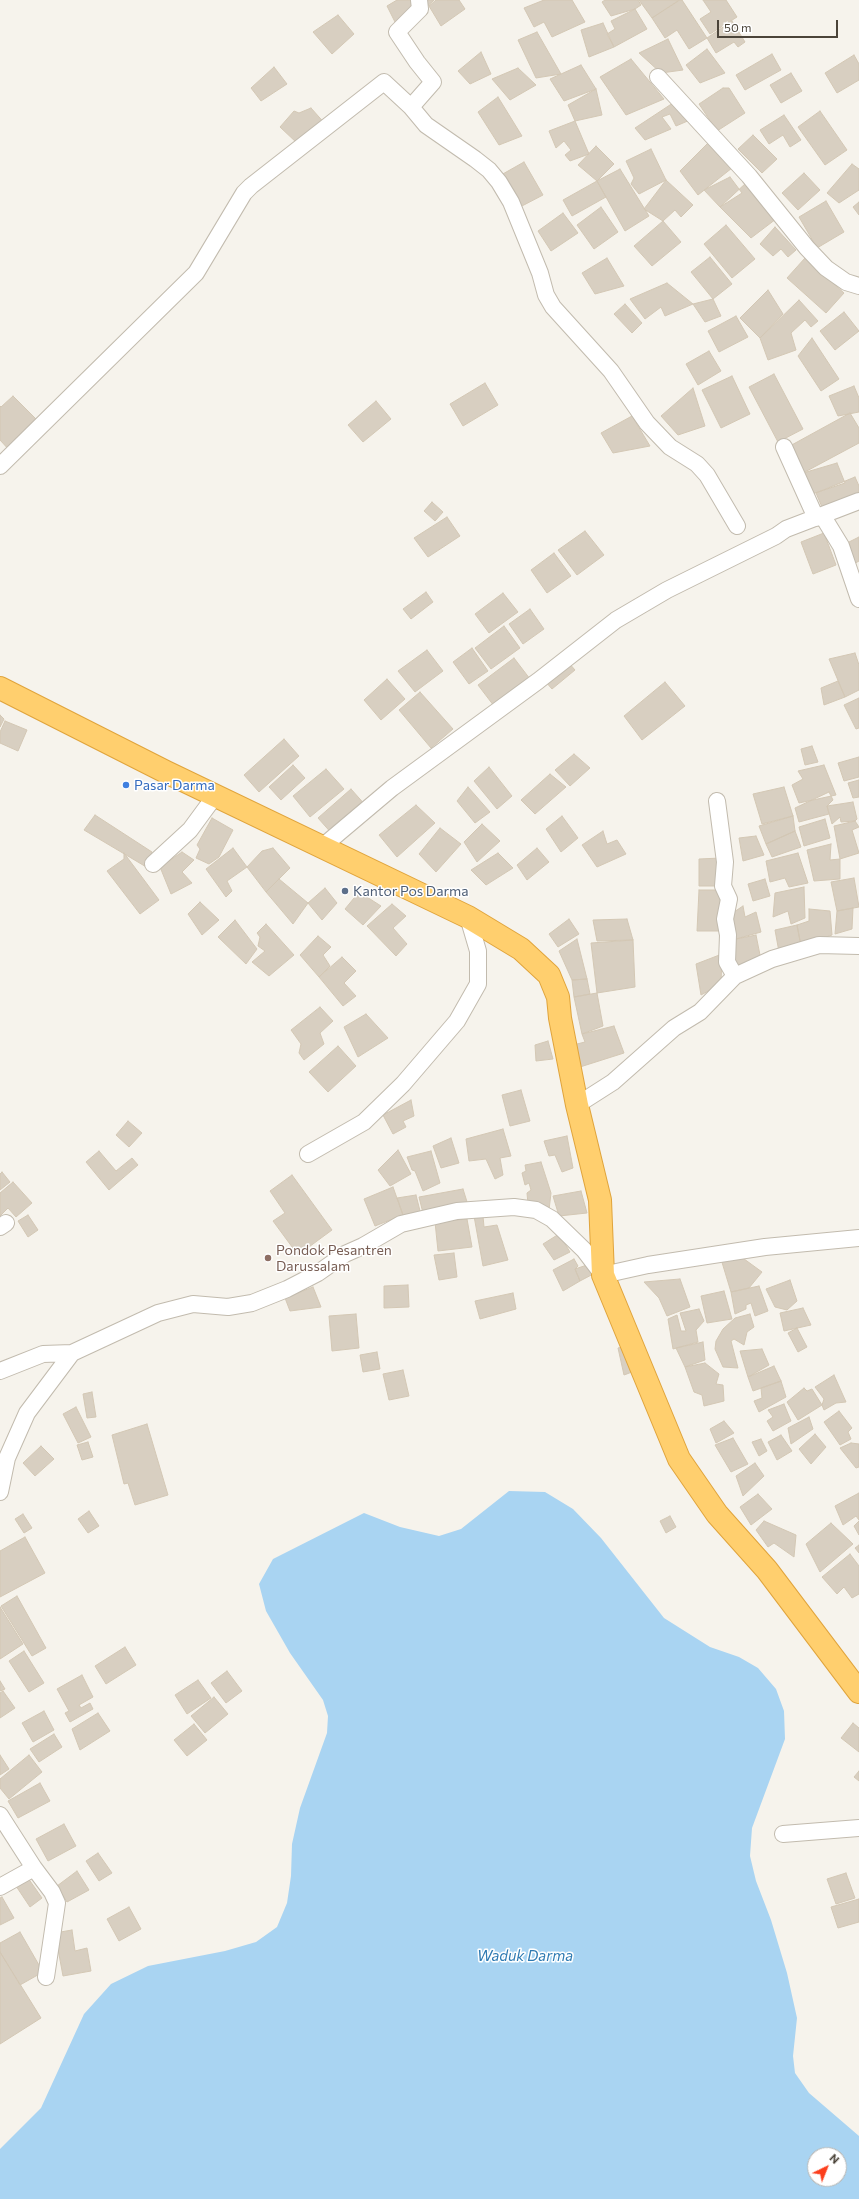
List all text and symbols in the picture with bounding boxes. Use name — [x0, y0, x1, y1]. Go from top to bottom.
scale bar — [719, 12, 840, 38]
text: 50 m — [724, 20, 752, 34]
place label: Pasar Darma — [134, 777, 215, 793]
marker: Pasar Darma — [121, 780, 131, 790]
place label: Kantor Pos Darma — [353, 883, 469, 899]
marker: Kantor Pos Darma — [340, 886, 350, 896]
place label: Pondok Pesantren Darussalam — [276, 1242, 392, 1274]
marker: Pondok Pesantren Darussalam — [263, 1253, 273, 1263]
water label: Waduk Darma — [477, 1947, 573, 1965]
north arrow — [807, 2147, 847, 2187]
text: N — [827, 2151, 842, 2166]

